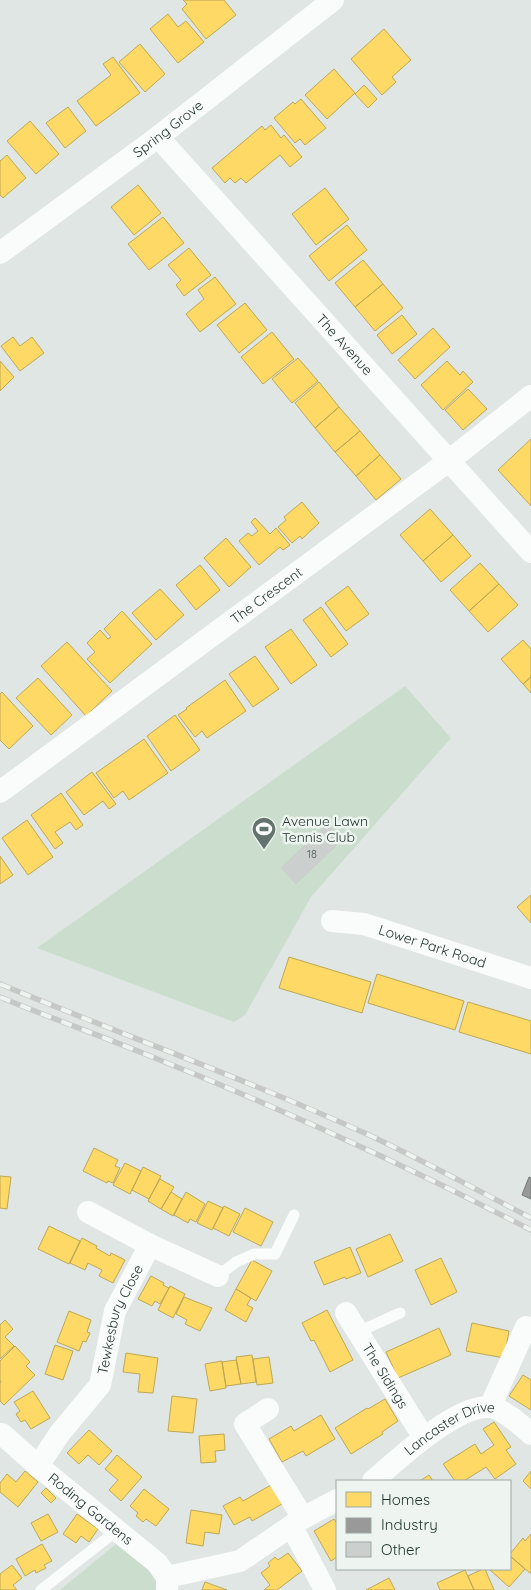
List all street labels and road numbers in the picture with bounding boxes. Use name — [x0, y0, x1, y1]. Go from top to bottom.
street label: Spring Grove — [129, 96, 207, 161]
street label: The Avenue — [312, 310, 377, 379]
street label: The Crescent — [227, 563, 306, 628]
street label: Lower Park Road — [376, 920, 488, 972]
street label: Tewkesbury Close — [93, 1261, 147, 1376]
street label: The Sidings — [358, 1340, 412, 1412]
street label: Lancaster Drive — [400, 1398, 497, 1459]
street label: Roding Gardens — [44, 1469, 137, 1549]

